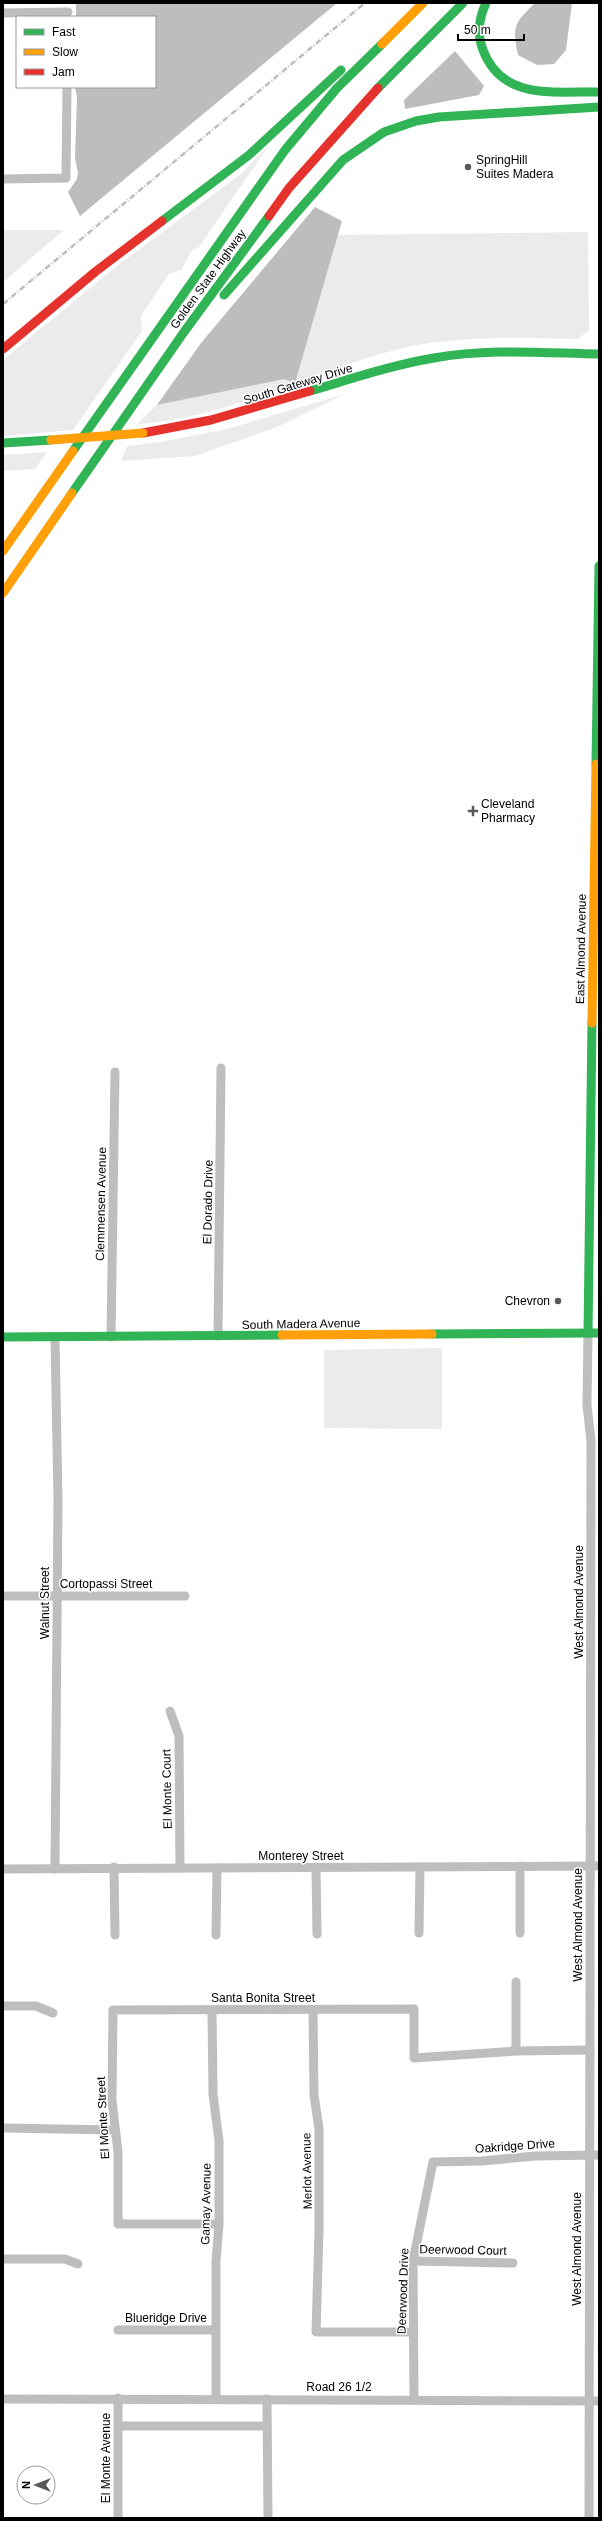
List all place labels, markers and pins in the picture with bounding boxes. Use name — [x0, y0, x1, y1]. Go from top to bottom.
place label: SpringHill Suites Madera — [476, 153, 554, 181]
marker: SpringHill Suites Madera — [463, 162, 473, 172]
place label: Cleveland Pharmacy — [481, 797, 535, 825]
marker: Cleveland Pharmacy — [468, 806, 478, 816]
place label: Chevron — [505, 1294, 550, 1308]
marker: Chevron — [553, 1296, 563, 1306]

